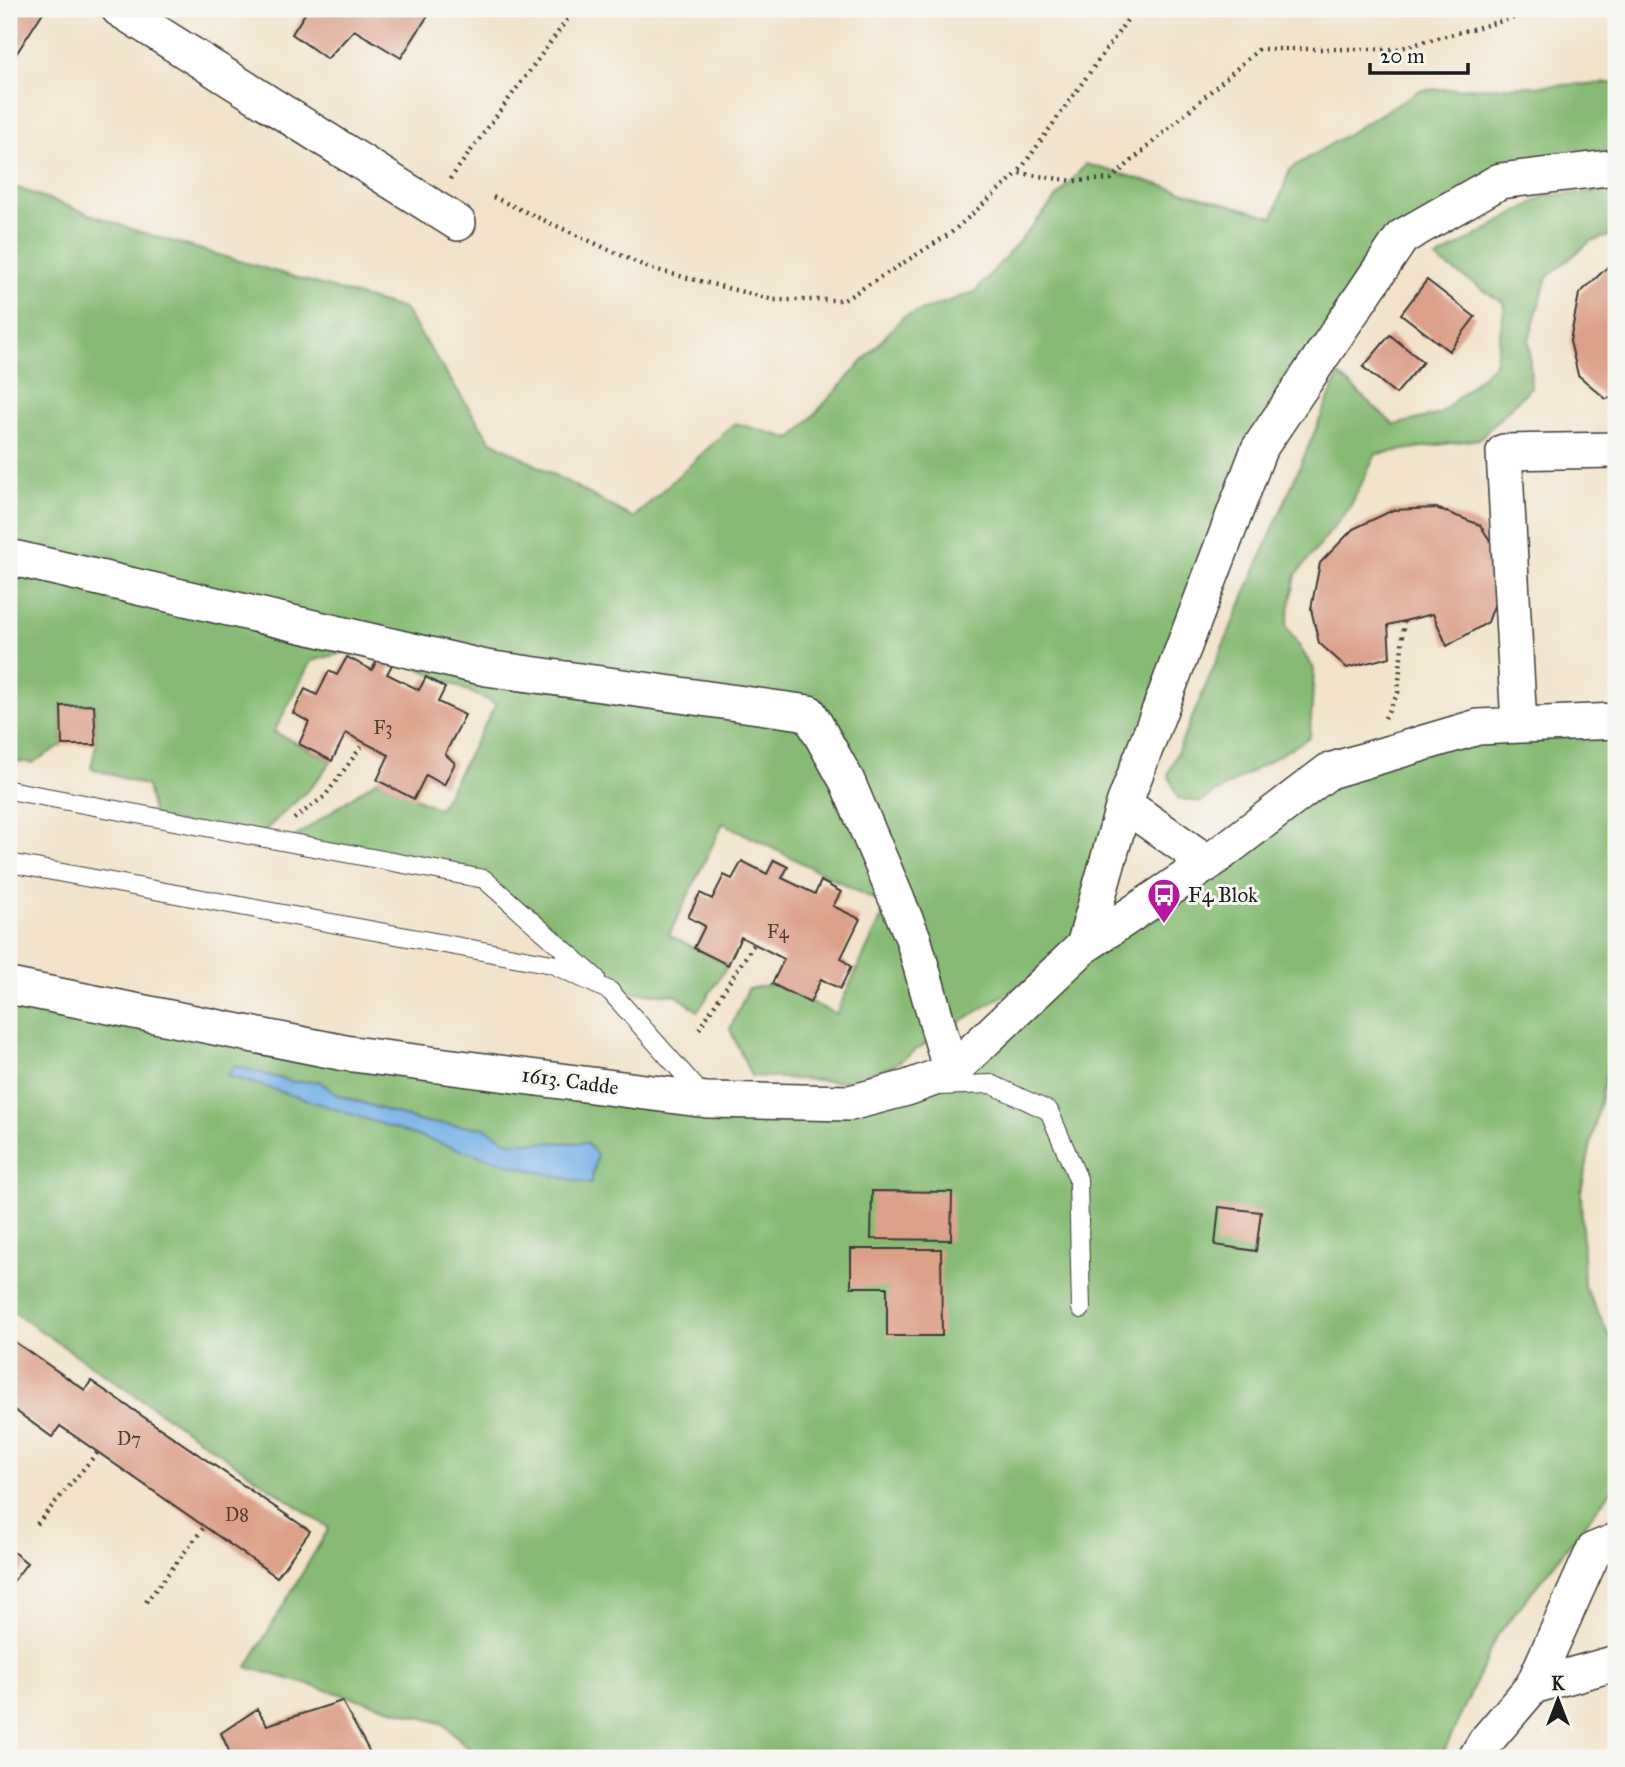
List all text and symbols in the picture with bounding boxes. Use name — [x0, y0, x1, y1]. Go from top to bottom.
scale bar — [1370, 32, 1468, 76]
text: 20 m — [1380, 43, 1425, 69]
house number: F3 — [374, 717, 392, 739]
bus stop icon: F4 Blok — [1145, 876, 1183, 925]
place label: F4 Blok — [1188, 882, 1258, 908]
house number: F4 — [767, 921, 790, 943]
street label: 1613. Cadde — [520, 1061, 620, 1101]
house number: D7 — [117, 1428, 141, 1450]
house number: D8 — [225, 1504, 249, 1526]
north arrow — [1524, 1666, 1594, 1736]
text: K — [1551, 1672, 1566, 1695]

